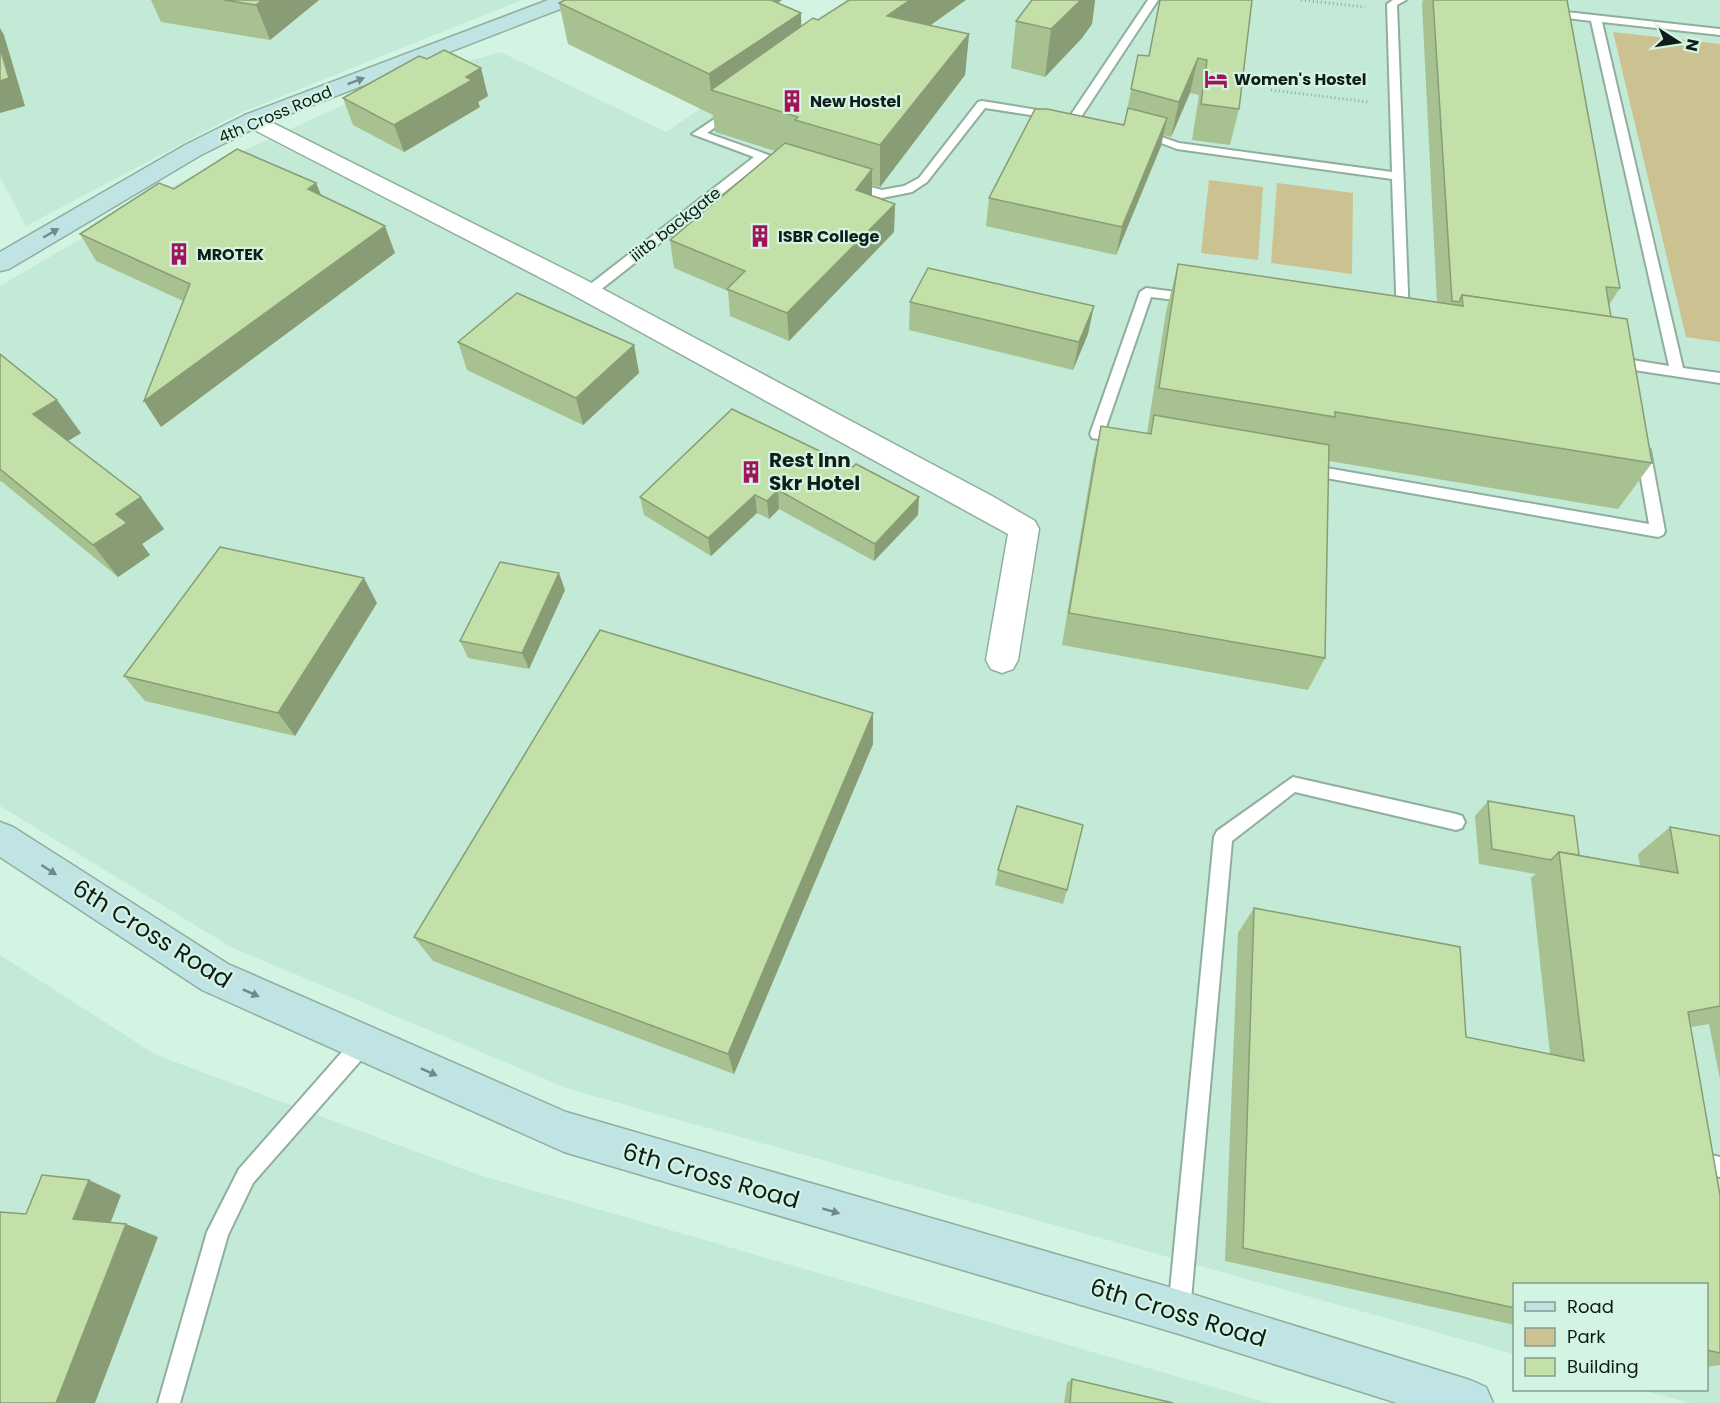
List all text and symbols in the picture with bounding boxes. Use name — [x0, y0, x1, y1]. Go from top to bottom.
north arrow — [1648, 12, 1708, 72]
text: N — [1680, 37, 1705, 53]
hotel icon: Women's Hostel — [1203, 66, 1229, 92]
place label: Women's Hostel — [1234, 68, 1366, 91]
one-way arrow — [347, 76, 365, 86]
street label: 4th Cross Road — [215, 80, 336, 149]
building icon: New Hostel — [779, 88, 805, 114]
place label: New Hostel — [810, 90, 901, 113]
street label: iiitb backgate — [625, 182, 726, 267]
building icon: ISBR College — [747, 223, 773, 249]
place label: ISBR College — [778, 225, 879, 248]
one-way arrow — [42, 228, 59, 238]
building icon: MROTEK — [166, 241, 192, 267]
place label: MROTEK — [197, 243, 264, 266]
place label: Rest Inn Skr Hotel — [769, 446, 860, 497]
building icon: Rest Inn Skr Hotel — [738, 459, 764, 485]
one-way arrow — [41, 864, 57, 875]
street label: 6th Cross Road — [66, 871, 238, 996]
one-way arrow — [243, 989, 260, 998]
one-way arrow — [421, 1068, 438, 1077]
street label: 6th Cross Road — [619, 1135, 803, 1217]
one-way arrow — [822, 1207, 840, 1216]
street label: 6th Cross Road — [1086, 1270, 1270, 1355]
legend — [1513, 1283, 1708, 1391]
text: Road — [1567, 1294, 1614, 1319]
text: Park — [1567, 1324, 1606, 1349]
text: Building — [1567, 1354, 1639, 1379]

